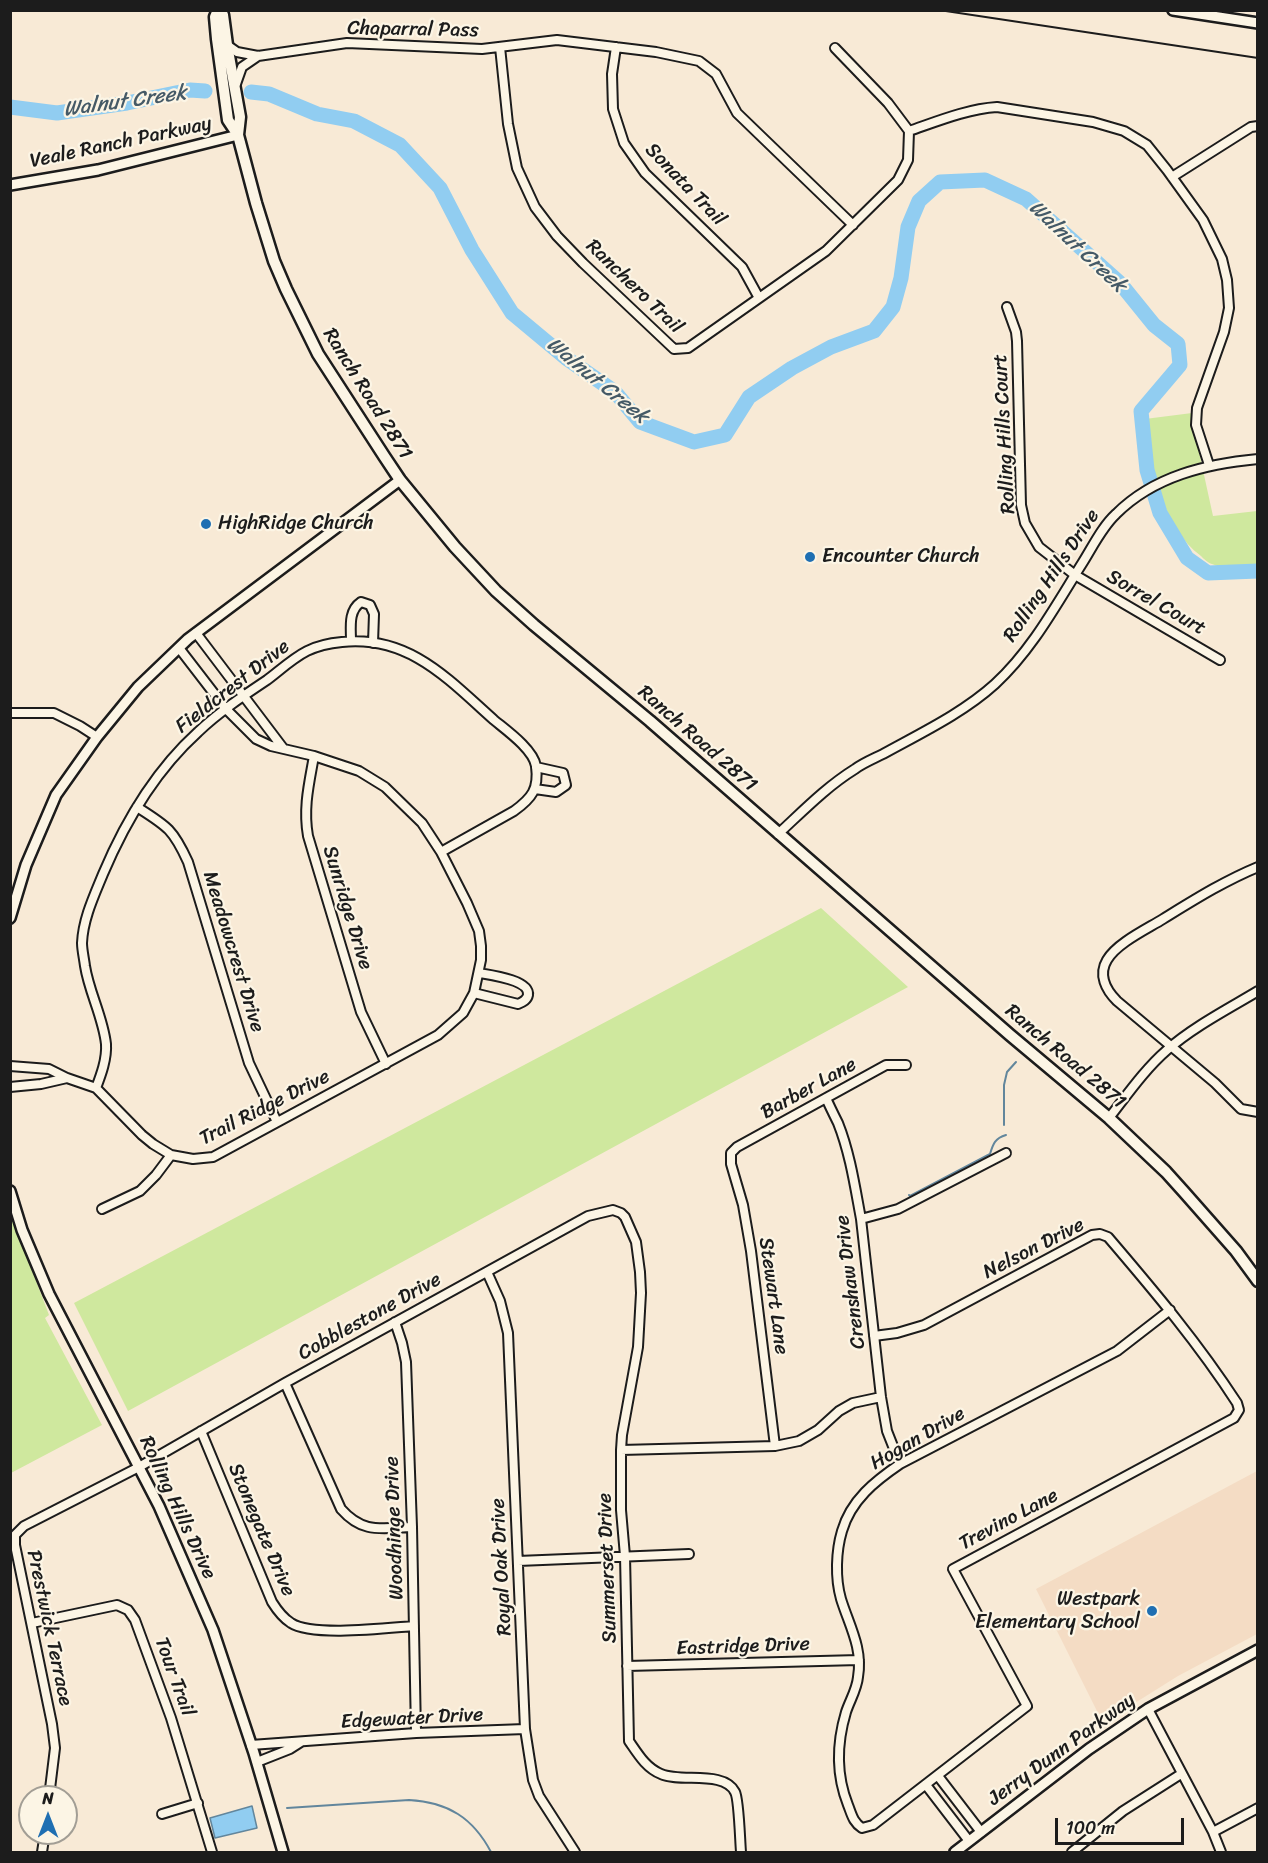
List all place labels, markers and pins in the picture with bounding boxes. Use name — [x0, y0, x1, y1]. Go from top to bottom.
place label: HighRidge Church — [218, 512, 374, 536]
marker: HighRidge Church — [199, 517, 213, 531]
place label: Encounter Church — [822, 545, 980, 569]
marker: Encounter Church — [803, 550, 817, 564]
place label: Westpark Elementary School — [975, 1588, 1140, 1635]
marker: Westpark Elementary School — [1145, 1604, 1159, 1618]

